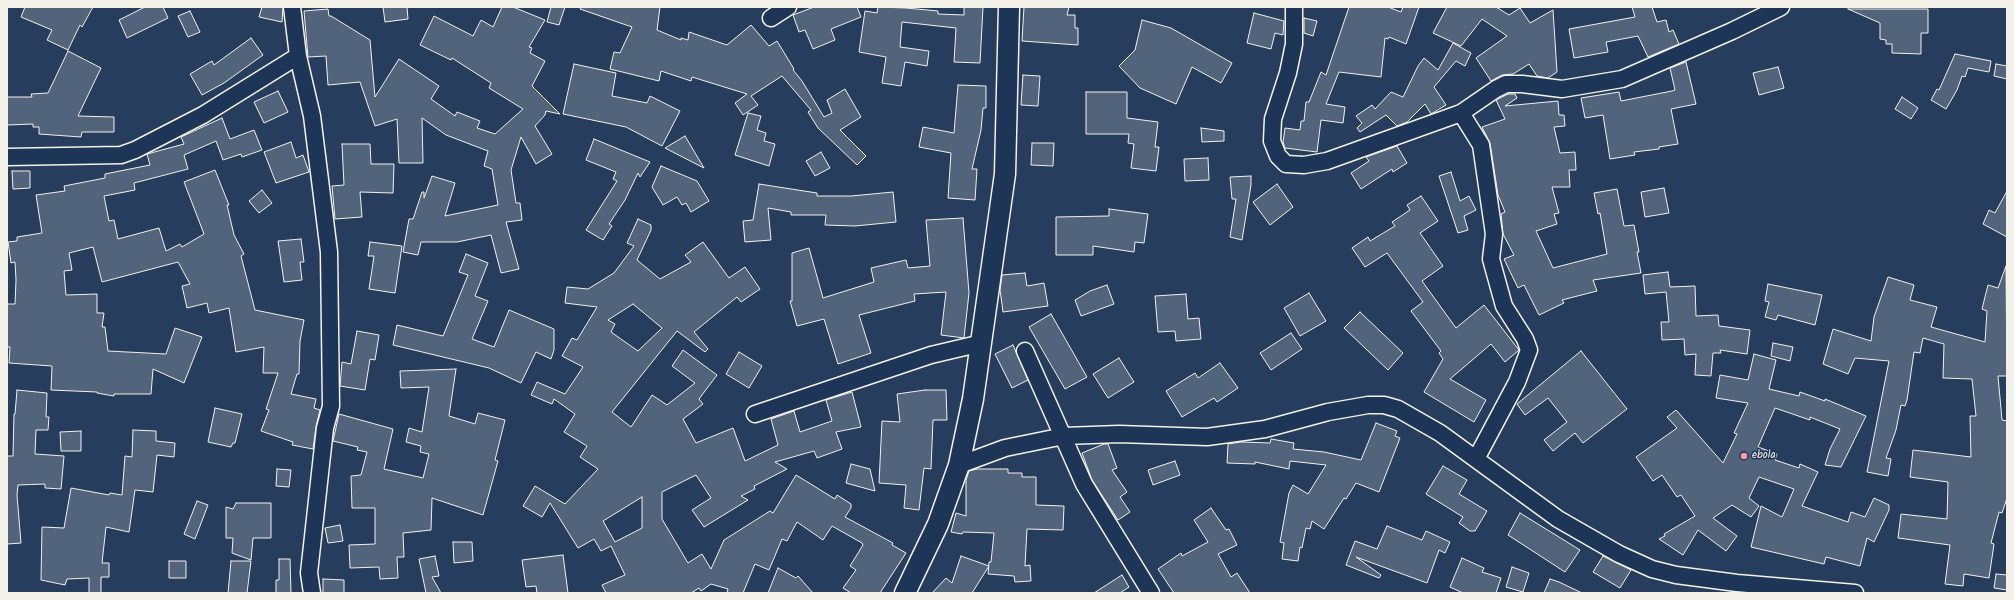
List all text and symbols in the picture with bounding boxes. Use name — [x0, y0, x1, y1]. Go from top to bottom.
place label: ebola — [1752, 449, 1776, 463]
marker: ebola — [1739, 451, 1749, 461]

